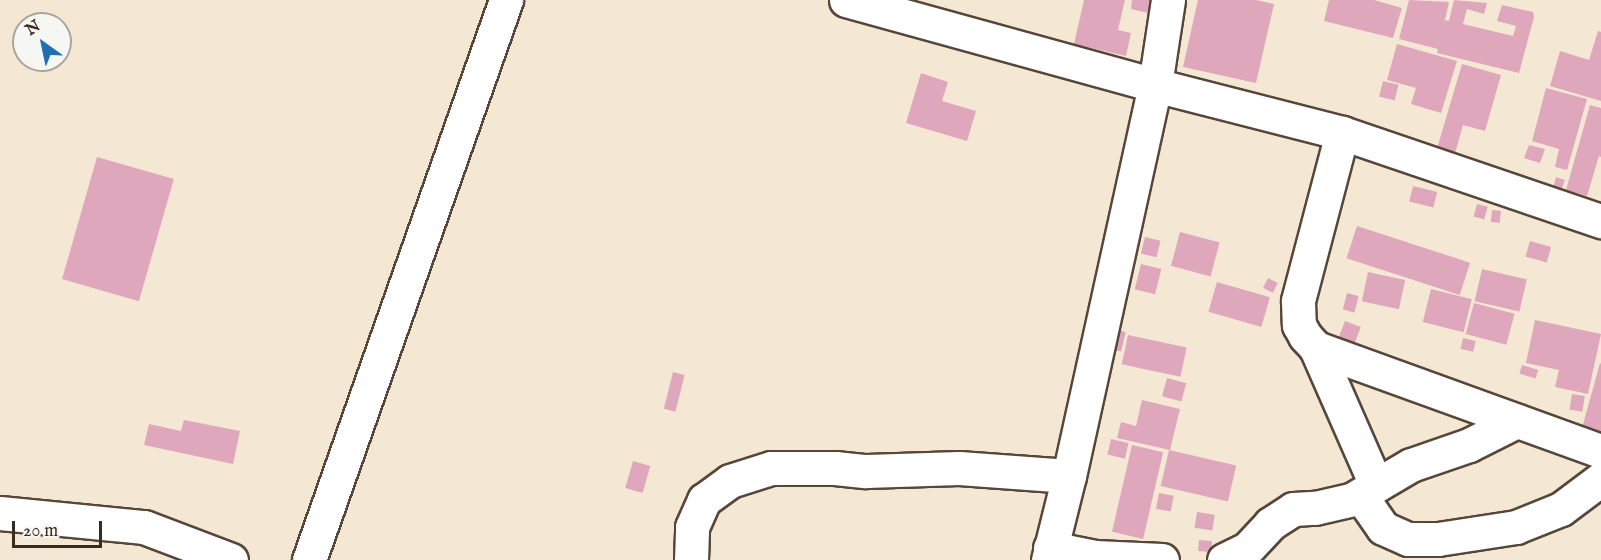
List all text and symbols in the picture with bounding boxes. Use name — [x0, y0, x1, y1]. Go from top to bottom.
north arrow — [12, 12, 72, 72]
text: N — [22, 16, 45, 41]
scale bar — [15, 509, 105, 547]
text: 20 m — [23, 520, 58, 543]

